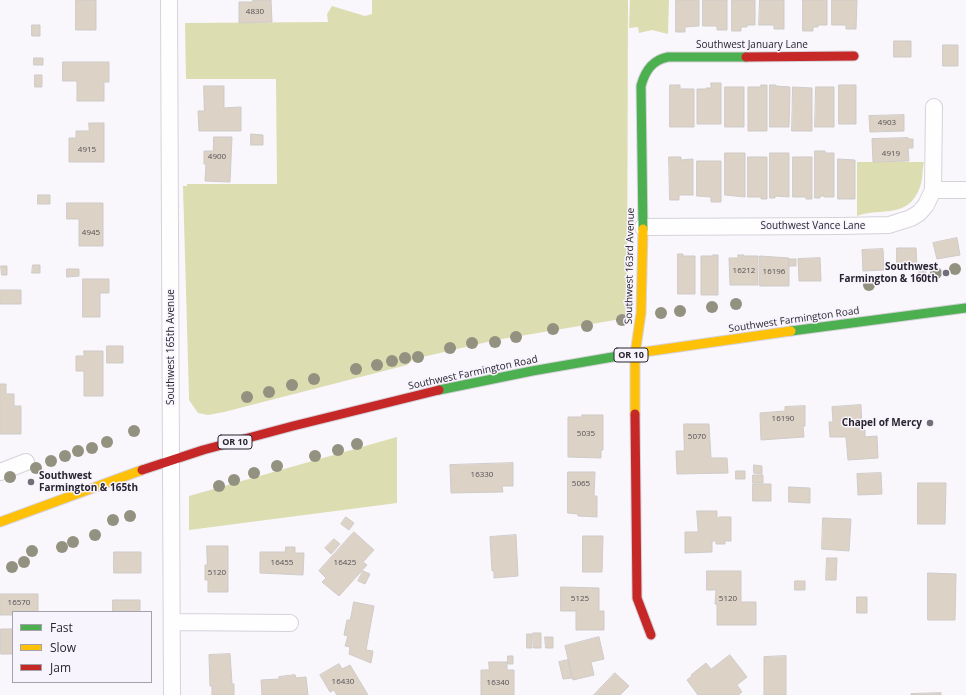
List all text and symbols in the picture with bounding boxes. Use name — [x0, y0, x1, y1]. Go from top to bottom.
house number: 4830 — [246, 7, 264, 17]
street label: Southwest January Lane — [696, 39, 808, 51]
house number: 4903 — [878, 118, 896, 128]
house number: 4915 — [78, 145, 96, 155]
house number: 4919 — [882, 149, 900, 159]
house number: 4900 — [208, 152, 226, 162]
street label: Southwest 163rd Avenue — [623, 208, 637, 324]
street label: Southwest Vance Lane — [761, 220, 865, 232]
house number: 4945 — [82, 228, 100, 238]
place label: Southwest Farmington & 160th — [839, 261, 938, 284]
house number: 16212 — [733, 266, 755, 276]
house number: 16196 — [763, 267, 785, 277]
marker: Southwest Farmington & 160th — [941, 268, 951, 278]
street label: Southwest 165th Avenue — [165, 289, 177, 405]
street label: Southwest Farmington Road — [728, 305, 860, 335]
road number: OR 10 — [614, 348, 648, 362]
street label: Southwest Farmington Road — [407, 353, 539, 393]
house number: 16190 — [772, 414, 794, 424]
place label: Chapel of Mercy — [842, 417, 922, 429]
marker: Chapel of Mercy — [925, 418, 935, 428]
house number: 5035 — [577, 429, 595, 439]
house number: 5070 — [688, 432, 706, 442]
road number: OR 10 — [218, 435, 252, 449]
place label: Southwest Farmington & 165th — [39, 470, 138, 494]
house number: 16330 — [471, 470, 493, 480]
marker: Southwest Farmington & 165th — [26, 477, 36, 487]
house number: 5065 — [572, 479, 590, 489]
house number: 16455 — [271, 558, 293, 568]
house number: 16425 — [334, 558, 356, 568]
house number: 5120 — [208, 568, 226, 578]
house number: 5125 — [571, 594, 589, 604]
house number: 5120 — [719, 594, 737, 604]
house number: 16570 — [8, 598, 30, 608]
legend — [12, 611, 152, 683]
text: Fast — [50, 619, 73, 636]
text: Slow — [50, 639, 76, 656]
text: Jam — [50, 659, 71, 676]
house number: 16430 — [332, 677, 354, 687]
house number: 16340 — [487, 678, 509, 688]

